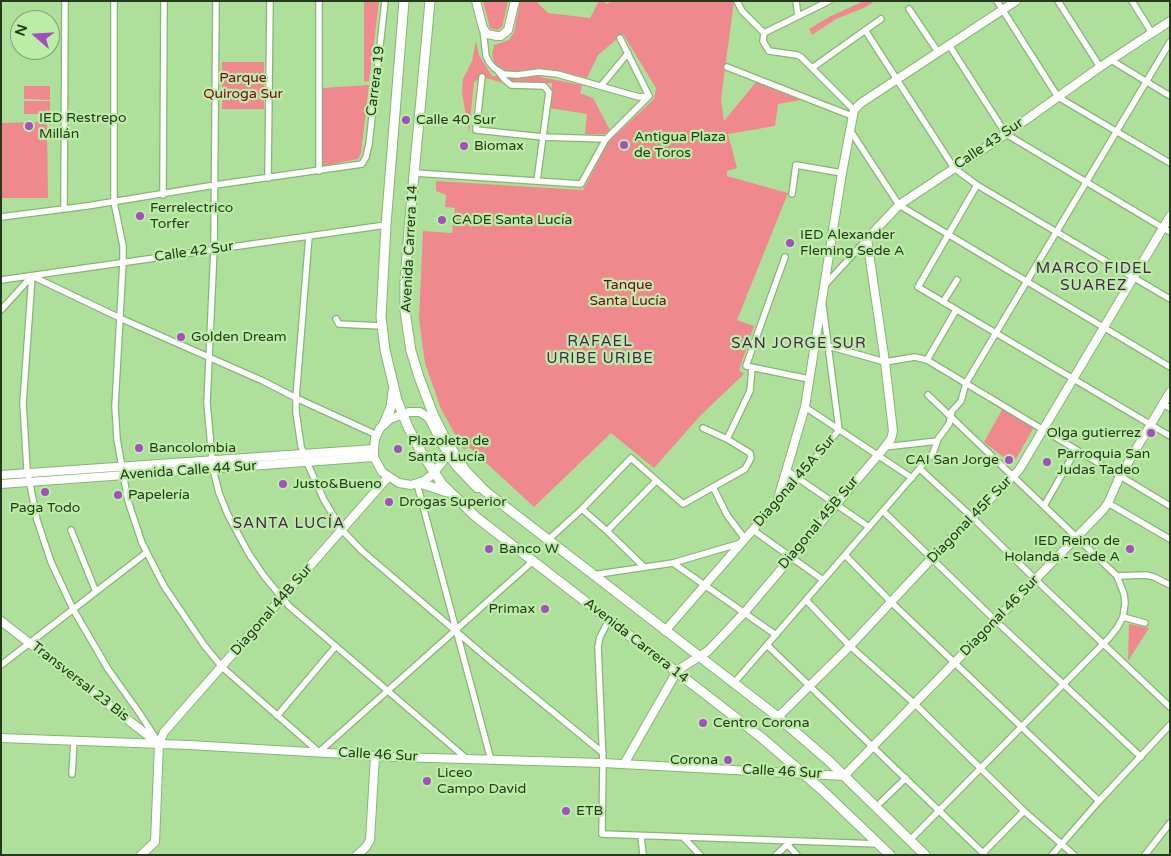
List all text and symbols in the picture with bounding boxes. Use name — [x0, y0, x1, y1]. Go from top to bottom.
north arrow — [10, 10, 60, 60]
text: N — [11, 22, 31, 38]
street label: Carrera 19 — [363, 45, 389, 117]
park label: Parque Quiroga Sur — [203, 70, 283, 102]
place label: IED Restrepo Millán — [39, 110, 126, 142]
place label: Calle 40 Sur — [416, 112, 496, 128]
marker: Calle 40 Sur — [400, 114, 412, 126]
street label: Calle 43 Sur — [951, 115, 1027, 173]
marker: IED Restrepo Millán — [23, 120, 35, 132]
place label: Antigua Plaza de Toros — [634, 129, 726, 162]
place label: Biomax — [474, 138, 524, 154]
marker: Antigua Plaza de Toros — [618, 139, 630, 151]
marker: Biomax — [458, 140, 470, 152]
street label: Avenida Carrera 14 — [398, 185, 422, 313]
place label: Ferrelectrico Torfer — [150, 200, 233, 232]
marker: Ferrelectrico Torfer — [134, 210, 146, 222]
place label: CADE Santa Lucía — [452, 212, 572, 228]
marker: CADE Santa Lucía — [436, 214, 448, 226]
place label: IED Alexander Fleming Sede A — [800, 227, 905, 260]
marker: IED Alexander Fleming Sede A — [784, 237, 796, 249]
street label: Calle 42 Sur — [153, 238, 235, 266]
district label: MARCO FIDEL SUAREZ — [1034, 260, 1154, 295]
park label: Tanque Santa Lucía — [589, 277, 667, 310]
place label: Golden Dream — [191, 329, 287, 345]
marker: Golden Dream — [175, 331, 187, 343]
district label: RAFAEL URIBE URIBE — [545, 333, 655, 368]
district label: SAN JORGE SUR — [730, 335, 868, 353]
place label: Olga gutierrez — [1046, 425, 1141, 441]
marker: Olga gutierrez — [1145, 427, 1157, 439]
street label: Diagonal 45A Sur — [750, 431, 840, 531]
place label: Plazoleta de Santa Lucía — [408, 433, 489, 466]
place label: Bancolombia — [149, 440, 236, 456]
marker: Bancolombia — [133, 442, 145, 454]
marker: Plazoleta de Santa Lucía — [392, 443, 404, 455]
place label: Parroquia San Judas Tadeo — [1057, 446, 1150, 478]
place label: CAI San Jorge — [906, 452, 999, 468]
marker: CAI San Jorge — [1003, 454, 1015, 466]
marker: Parroquia San Judas Tadeo — [1041, 456, 1053, 468]
street label: Avenida Calle 44 Sur — [119, 458, 257, 484]
street label: Diagonal 45B Sur — [775, 473, 863, 573]
street label: Diagonal 45F Sur — [924, 473, 1016, 567]
place label: Justo&Bueno — [293, 476, 382, 492]
marker: Justo&Bueno — [277, 478, 289, 490]
marker: Paga Todo — [39, 486, 51, 498]
place label: Papelería — [128, 487, 190, 503]
marker: Papelería — [112, 489, 124, 501]
place label: Drogas Superior — [399, 494, 507, 510]
marker: Drogas Superior — [383, 496, 395, 508]
place label: Paga Todo — [10, 500, 80, 516]
district label: SANTA LUCÍA — [231, 515, 347, 533]
place label: IED Reino de Holanda - Sede A — [1004, 533, 1120, 566]
place label: Banco W — [499, 541, 559, 557]
marker: Banco W — [483, 543, 495, 555]
marker: IED Reino de Holanda - Sede A — [1124, 543, 1136, 555]
street label: Diagonal 44B Sur — [228, 561, 316, 659]
street label: Diagonal 46 Sur — [957, 572, 1043, 660]
street label: Avenida Carrera 14 — [580, 595, 692, 687]
place label: Primax — [489, 601, 535, 617]
marker: Primax — [539, 603, 551, 615]
street label: Transversal 23 Bis — [28, 639, 132, 725]
place label: Centro Corona — [713, 715, 810, 731]
marker: Centro Corona — [697, 717, 709, 729]
street label: Calle 46 Sur — [338, 745, 418, 765]
place label: Corona — [670, 752, 718, 768]
marker: Corona — [722, 754, 734, 766]
street label: Calle 46 Sur — [742, 762, 822, 782]
place label: Liceo Campo David — [437, 765, 526, 798]
marker: Liceo Campo David — [421, 775, 433, 787]
place label: ETB — [576, 803, 603, 819]
marker: ETB — [560, 805, 572, 817]

